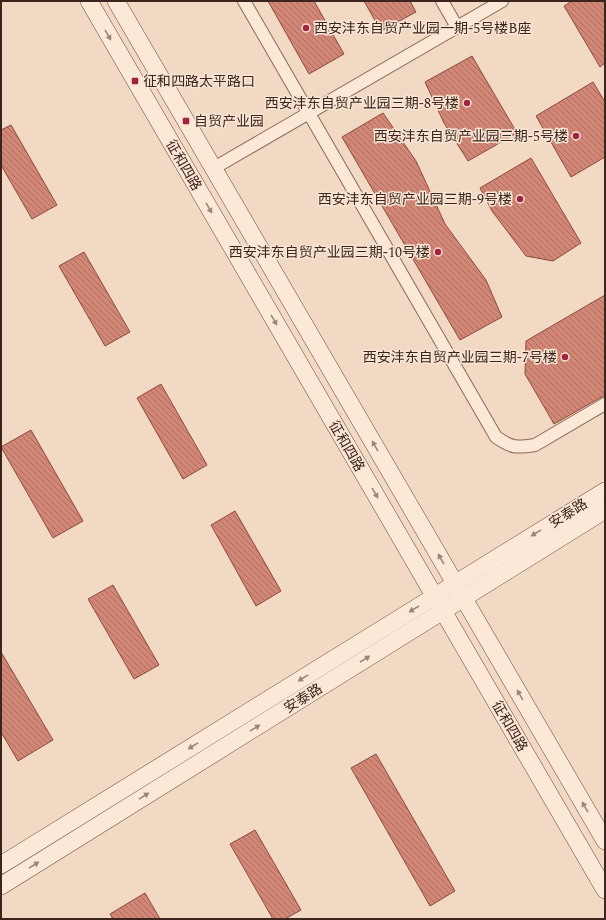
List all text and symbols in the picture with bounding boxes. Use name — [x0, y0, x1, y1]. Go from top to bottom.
place label: 西安沣东自贸产业园一期-5号楼B座 — [314, 18, 531, 39]
marker: 西安沣东自贸产业园一期-5号楼B座 — [301, 23, 311, 33]
one-way arrow — [105, 29, 112, 41]
place label: 征和四路太平路口 — [143, 71, 255, 92]
marker: 征和四路太平路口 — [130, 76, 140, 86]
place label: 西安沣东自贸产业园三期-8号楼 — [265, 93, 459, 114]
marker: 西安沣东自贸产业园三期-8号楼 — [462, 98, 472, 108]
place label: 自贸产业园 — [194, 111, 264, 132]
marker: 自贸产业园 — [181, 116, 191, 126]
place label: 西安沣东自贸产业园三期-5号楼 — [374, 126, 568, 147]
marker: 西安沣东自贸产业园三期-5号楼 — [571, 131, 581, 141]
street label: 征和四路 — [160, 136, 207, 195]
place label: 西安沣东自贸产业园三期-9号楼 — [318, 189, 512, 210]
marker: 西安沣东自贸产业园三期-9号楼 — [515, 194, 525, 204]
one-way arrow — [205, 202, 212, 214]
place label: 西安沣东自贸产业园三期-10号楼 — [229, 242, 430, 263]
marker: 西安沣东自贸产业园三期-10号楼 — [433, 247, 443, 257]
one-way arrow — [271, 314, 278, 326]
place label: 西安沣东自贸产业园三期-7号楼 — [363, 347, 557, 368]
marker: 西安沣东自贸产业园三期-7号楼 — [560, 352, 570, 362]
street label: 征和四路 — [323, 417, 370, 476]
one-way arrow — [372, 440, 379, 452]
one-way arrow — [371, 487, 378, 499]
street label: 安泰路 — [545, 493, 592, 533]
one-way arrow — [530, 530, 542, 537]
one-way arrow — [437, 553, 444, 564]
one-way arrow — [408, 606, 420, 613]
one-way arrow — [360, 655, 370, 663]
one-way arrow — [297, 674, 309, 681]
street label: 安泰路 — [280, 678, 327, 718]
one-way arrow — [517, 689, 524, 701]
street label: 征和四路 — [486, 697, 533, 756]
one-way arrow — [249, 724, 261, 731]
one-way arrow — [187, 743, 199, 750]
one-way arrow — [139, 793, 150, 800]
one-way arrow — [582, 802, 589, 813]
one-way arrow — [29, 861, 39, 869]

